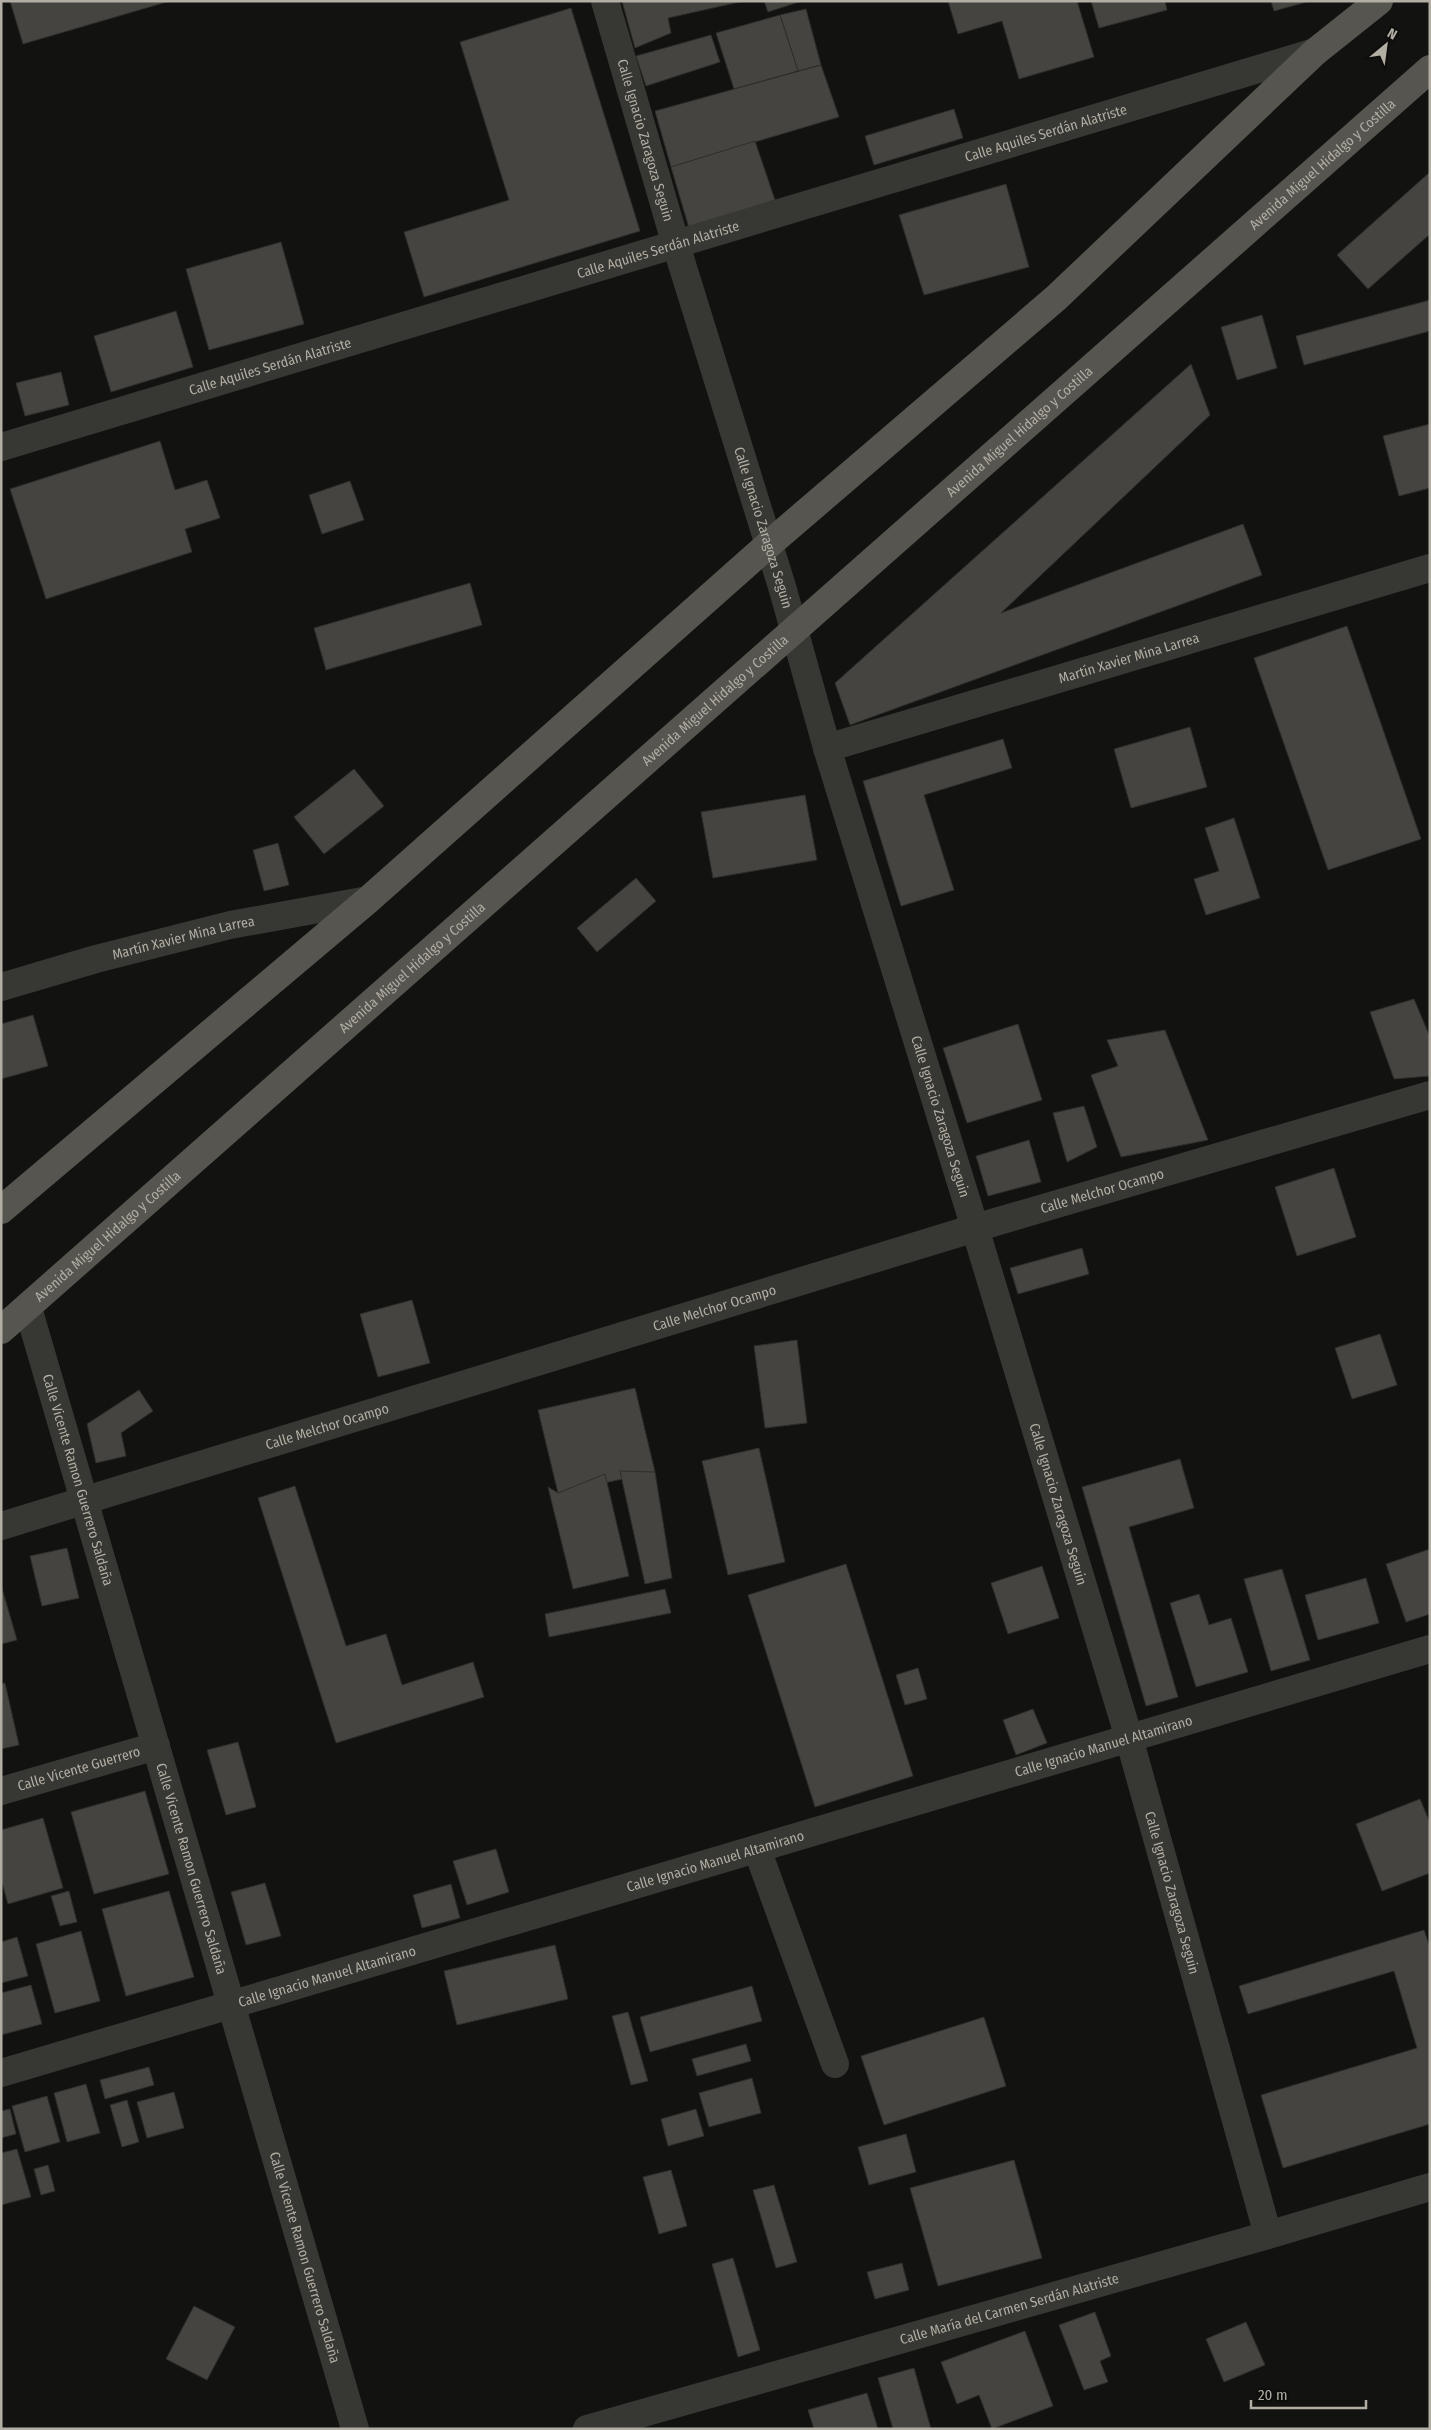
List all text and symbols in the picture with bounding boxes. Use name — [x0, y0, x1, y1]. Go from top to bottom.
north arrow — [1361, 20, 1411, 70]
text: N — [1384, 25, 1400, 44]
street label: Calle Ignacio Zaragoza Seguin — [613, 57, 677, 224]
street label: Avenida Miguel Hidalgo y Costilla — [1246, 95, 1399, 234]
street label: Calle Aquiles Serdán Alatriste — [963, 101, 1129, 166]
street label: Calle Aquiles Serdán Alatriste — [575, 218, 741, 282]
street label: Calle Aquiles Serdán Alatriste — [187, 334, 353, 399]
street label: Avenida Miguel Hidalgo y Costilla — [943, 363, 1096, 501]
street label: Calle Ignacio Zaragoza Seguin — [730, 445, 796, 611]
street label: Martín Xavier Mina Larrea — [1057, 629, 1201, 687]
street label: Avenida Miguel Hidalgo y Costilla — [639, 631, 792, 770]
street label: Avenida Miguel Hidalgo y Costilla — [336, 899, 489, 1037]
street label: Martín Xavier Mina Larrea — [111, 913, 256, 964]
street label: Calle Ignacio Zaragoza Seguin — [907, 1034, 973, 1200]
street label: Calle Melchor Ocampo — [1038, 1165, 1166, 1217]
street label: Avenida Miguel Hidalgo y Costilla — [31, 1167, 185, 1305]
street label: Calle Melchor Ocampo — [651, 1281, 778, 1335]
street label: Calle Vicente Ramon Guerrero Saldaña — [39, 1372, 117, 1588]
street label: Calle Melchor Ocampo — [264, 1400, 391, 1454]
street label: Calle Ignacio Zaragoza Seguin — [1025, 1421, 1090, 1587]
street label: Calle Ignacio Manuel Altamirano — [1013, 1712, 1194, 1781]
street label: Calle Vicente Guerrero — [16, 1743, 142, 1795]
street label: Calle Vicente Ramon Guerrero Saldaña — [152, 1761, 230, 1977]
street label: Calle Ignacio Zaragoza Seguin — [1141, 1810, 1203, 1976]
street label: Calle Ignacio Manuel Altamirano — [625, 1827, 806, 1896]
street label: Calle Ignacio Manuel Altamirano — [236, 1942, 418, 2011]
street label: Calle Vicente Ramon Guerrero Saldaña — [266, 2150, 343, 2365]
street label: Calle María del Carmen Serdán Alatriste — [898, 2270, 1121, 2348]
scale bar — [1251, 2378, 1366, 2410]
text: 20 m — [1258, 2386, 1288, 2404]

